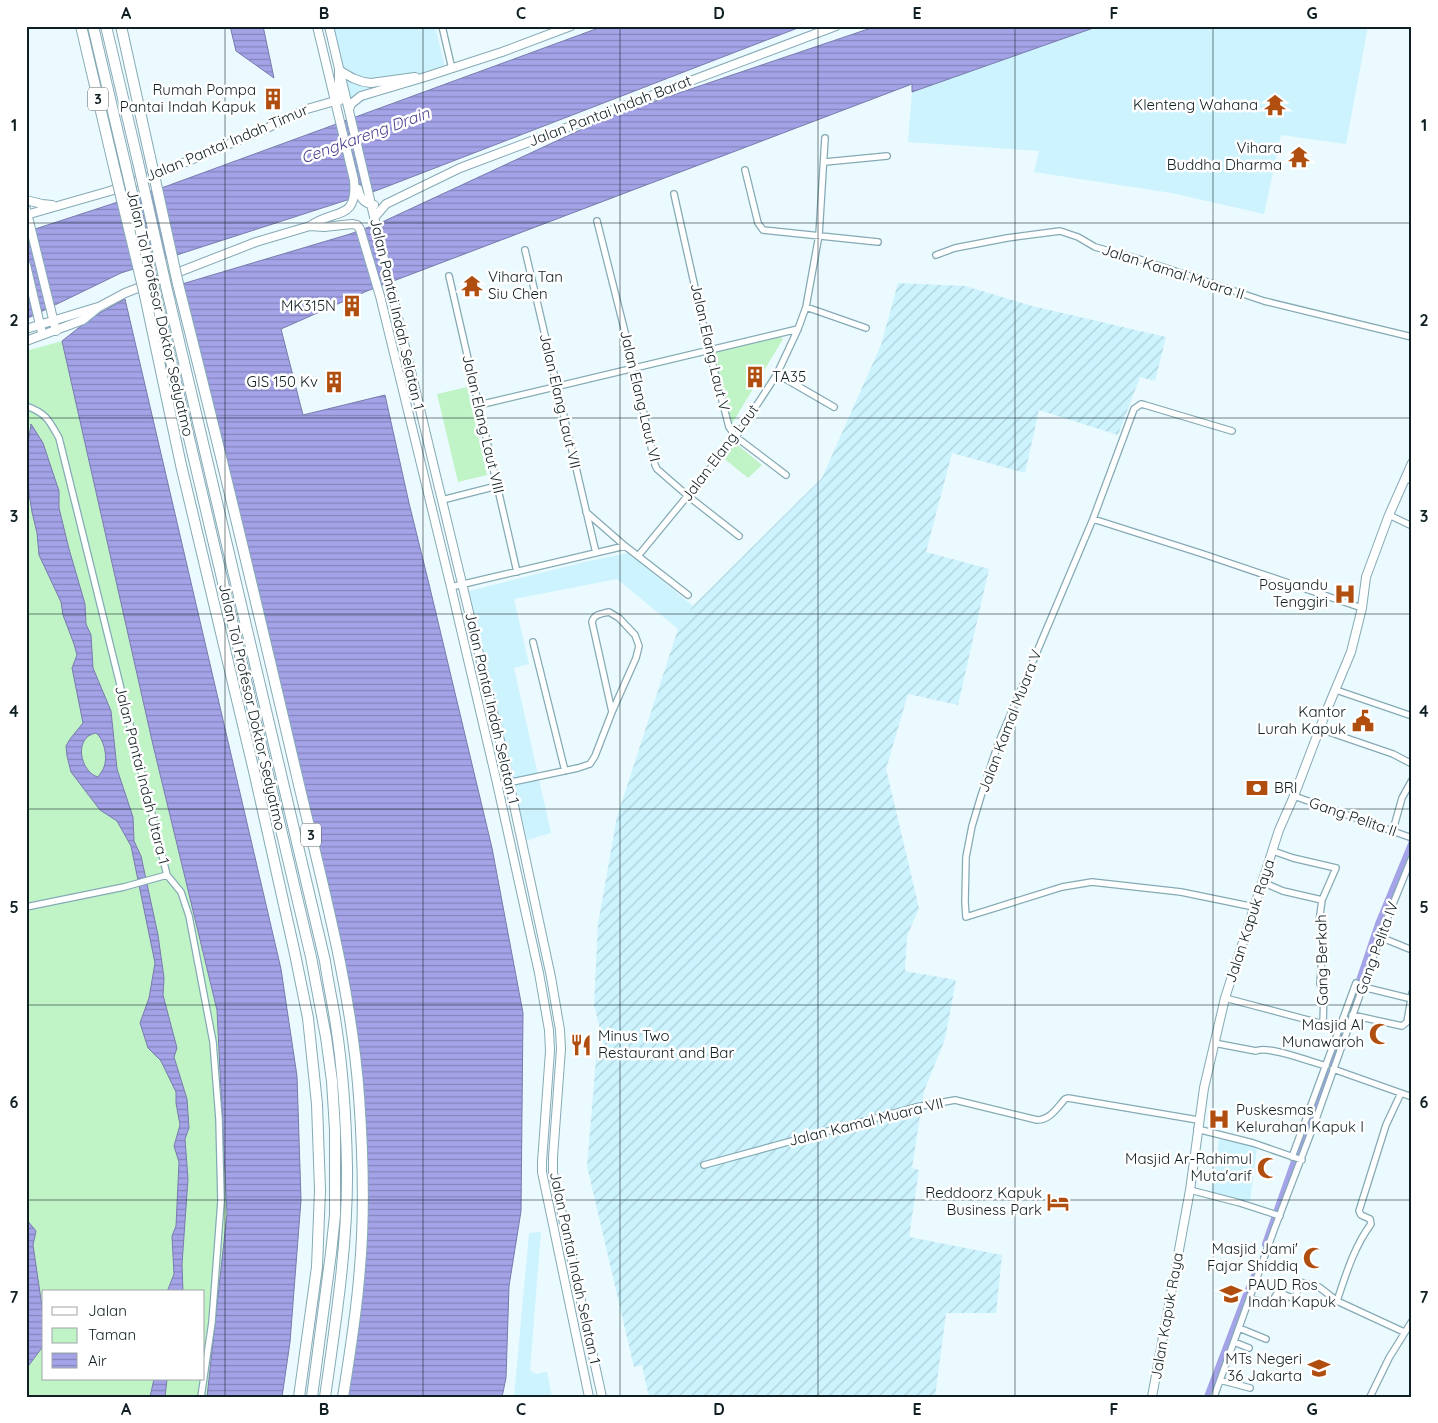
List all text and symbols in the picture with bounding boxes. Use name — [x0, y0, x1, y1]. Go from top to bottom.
text: A — [121, 3, 132, 23]
text: B — [319, 3, 329, 23]
text: C — [516, 3, 526, 23]
text: D — [713, 3, 725, 23]
text: E — [912, 3, 922, 23]
text: F — [1110, 3, 1119, 23]
text: G — [1306, 3, 1318, 23]
street label: Jalan Pantai Indah Barat — [526, 71, 694, 150]
place label: Rumah Pompa Pantai Indah Kapuk — [120, 80, 256, 116]
building icon: Rumah Pompa Pantai Indah Kapuk — [260, 86, 286, 112]
road number: 3 — [88, 88, 108, 110]
temple icon: Klenteng Wahana — [1262, 92, 1288, 118]
place label: Klenteng Wahana — [1133, 95, 1258, 114]
street label: Jalan Pantai Indah Timur — [143, 100, 311, 185]
water label: Cengkareng Drain — [298, 102, 433, 168]
text: 1 — [11, 115, 17, 135]
text: 1 — [1421, 115, 1427, 135]
place label: Vihara Buddha Dharma — [1167, 138, 1282, 174]
temple icon: Vihara Buddha Dharma — [1286, 144, 1312, 170]
street label: Jalan Tol Profesor Doktor Sedyatmo — [123, 188, 198, 438]
street label: Jalan Pantai Indah Selatan 1 — [366, 216, 429, 412]
street label: Jalan Kamal Muara II — [1099, 239, 1247, 304]
place label: Vihara Tan Siu Chen — [488, 267, 563, 303]
temple icon: Vihara Tan Siu Chen — [459, 273, 485, 299]
street label: Jalan Elang Laut V — [687, 281, 734, 413]
building icon: MK315N — [339, 293, 365, 319]
place label: MK315N — [281, 296, 336, 315]
text: 2 — [9, 310, 19, 330]
text: 2 — [1419, 310, 1429, 330]
street label: Jalan Elang Laut VI — [616, 328, 665, 464]
street label: Jalan Elang Laut VII — [536, 331, 585, 470]
street label: Jalan Elang Laut VIII — [458, 353, 509, 495]
building icon: TA35 — [742, 364, 768, 390]
place label: TA35 — [772, 367, 806, 386]
building icon: GIS 150 Kv — [321, 369, 347, 395]
place label: GIS 150 Kv — [247, 372, 318, 391]
street label: Jalan Elang Laut — [677, 400, 762, 505]
text: 3 — [10, 506, 18, 526]
text: 3 — [1420, 506, 1428, 526]
place label: Posyandu Tenggiri — [1259, 575, 1328, 611]
hospital icon: Posyandu Tenggiri — [1332, 581, 1358, 607]
street label: Jalan Tol Profesor Doktor Sedyatmo — [215, 582, 290, 832]
street label: Jalan Pantai Indah Selatan 1 — [461, 610, 524, 806]
street label: Jalan Kamal Muara V — [974, 647, 1046, 795]
street label: Jalan Pantai Indah Utara 1 — [111, 684, 174, 866]
text: 4 — [9, 701, 19, 721]
text: 4 — [1419, 701, 1429, 721]
place label: Kantor Lurah Kapuk — [1257, 702, 1346, 738]
public building icon: Kantor Lurah Kapuk — [1350, 708, 1376, 734]
bank icon: BRI — [1244, 775, 1270, 801]
place label: BRI — [1274, 778, 1298, 797]
street label: Gang Pelita II — [1307, 793, 1400, 840]
road number: 3 — [301, 824, 321, 846]
street label: Jalan Kapuk Raya — [1221, 857, 1278, 985]
text: 5 — [9, 897, 19, 917]
text: 5 — [1419, 897, 1429, 917]
street label: Gang Pelita IV — [1351, 899, 1402, 997]
street label: Gang Berkah — [1311, 914, 1332, 1006]
place label: Masjid Al Munawaroh — [1282, 1015, 1364, 1051]
mosque icon: Masjid Al Munawaroh — [1367, 1021, 1393, 1047]
place label: Minus Two Restaurant and Bar — [598, 1026, 734, 1062]
restaurant icon: Minus Two Restaurant and Bar — [568, 1032, 594, 1058]
text: 6 — [10, 1092, 19, 1112]
text: 6 — [1420, 1092, 1429, 1112]
street label: Jalan Kamal Muara VII — [787, 1093, 945, 1150]
place label: Puskesmas Kelurahan Kapuk I — [1236, 1100, 1364, 1136]
hospital icon: Puskesmas Kelurahan Kapuk I — [1206, 1106, 1232, 1132]
place label: Masjid Ar-Rahimul Muta'arif — [1125, 1149, 1253, 1185]
mosque icon: Masjid Ar-Rahimul Muta'arif — [1255, 1155, 1281, 1181]
street label: Jalan Pantai Indah Selatan 1 — [546, 1170, 605, 1366]
place label: Reddoorz Kapuk Business Park — [925, 1183, 1042, 1219]
hotel icon: Reddoorz Kapuk Business Park — [1045, 1189, 1071, 1215]
place label: Masjid Jami' Fajar Shiddiq — [1207, 1239, 1298, 1275]
mosque icon: Masjid Jami' Fajar Shiddiq — [1301, 1245, 1327, 1271]
street label: Jalan Kapuk Raya — [1146, 1251, 1187, 1381]
place label: PAUD Ros Indah Kapuk — [1248, 1275, 1336, 1311]
school or university icon: PAUD Ros Indah Kapuk — [1218, 1281, 1244, 1307]
text: 7 — [10, 1287, 19, 1307]
text: 7 — [1420, 1287, 1429, 1307]
legend — [42, 1290, 205, 1380]
text: Jalan — [88, 1301, 127, 1320]
text: Taman — [88, 1325, 136, 1344]
place label: MTs Negeri 36 Jakarta — [1225, 1349, 1302, 1385]
text: Air — [88, 1351, 107, 1370]
school or university icon: MTs Negeri 36 Jakarta — [1306, 1355, 1332, 1381]
text: A — [121, 1399, 132, 1419]
text: B — [319, 1399, 329, 1419]
text: C — [516, 1399, 526, 1419]
text: D — [713, 1399, 725, 1419]
text: E — [912, 1399, 922, 1419]
text: F — [1110, 1399, 1119, 1419]
text: G — [1306, 1399, 1318, 1419]

